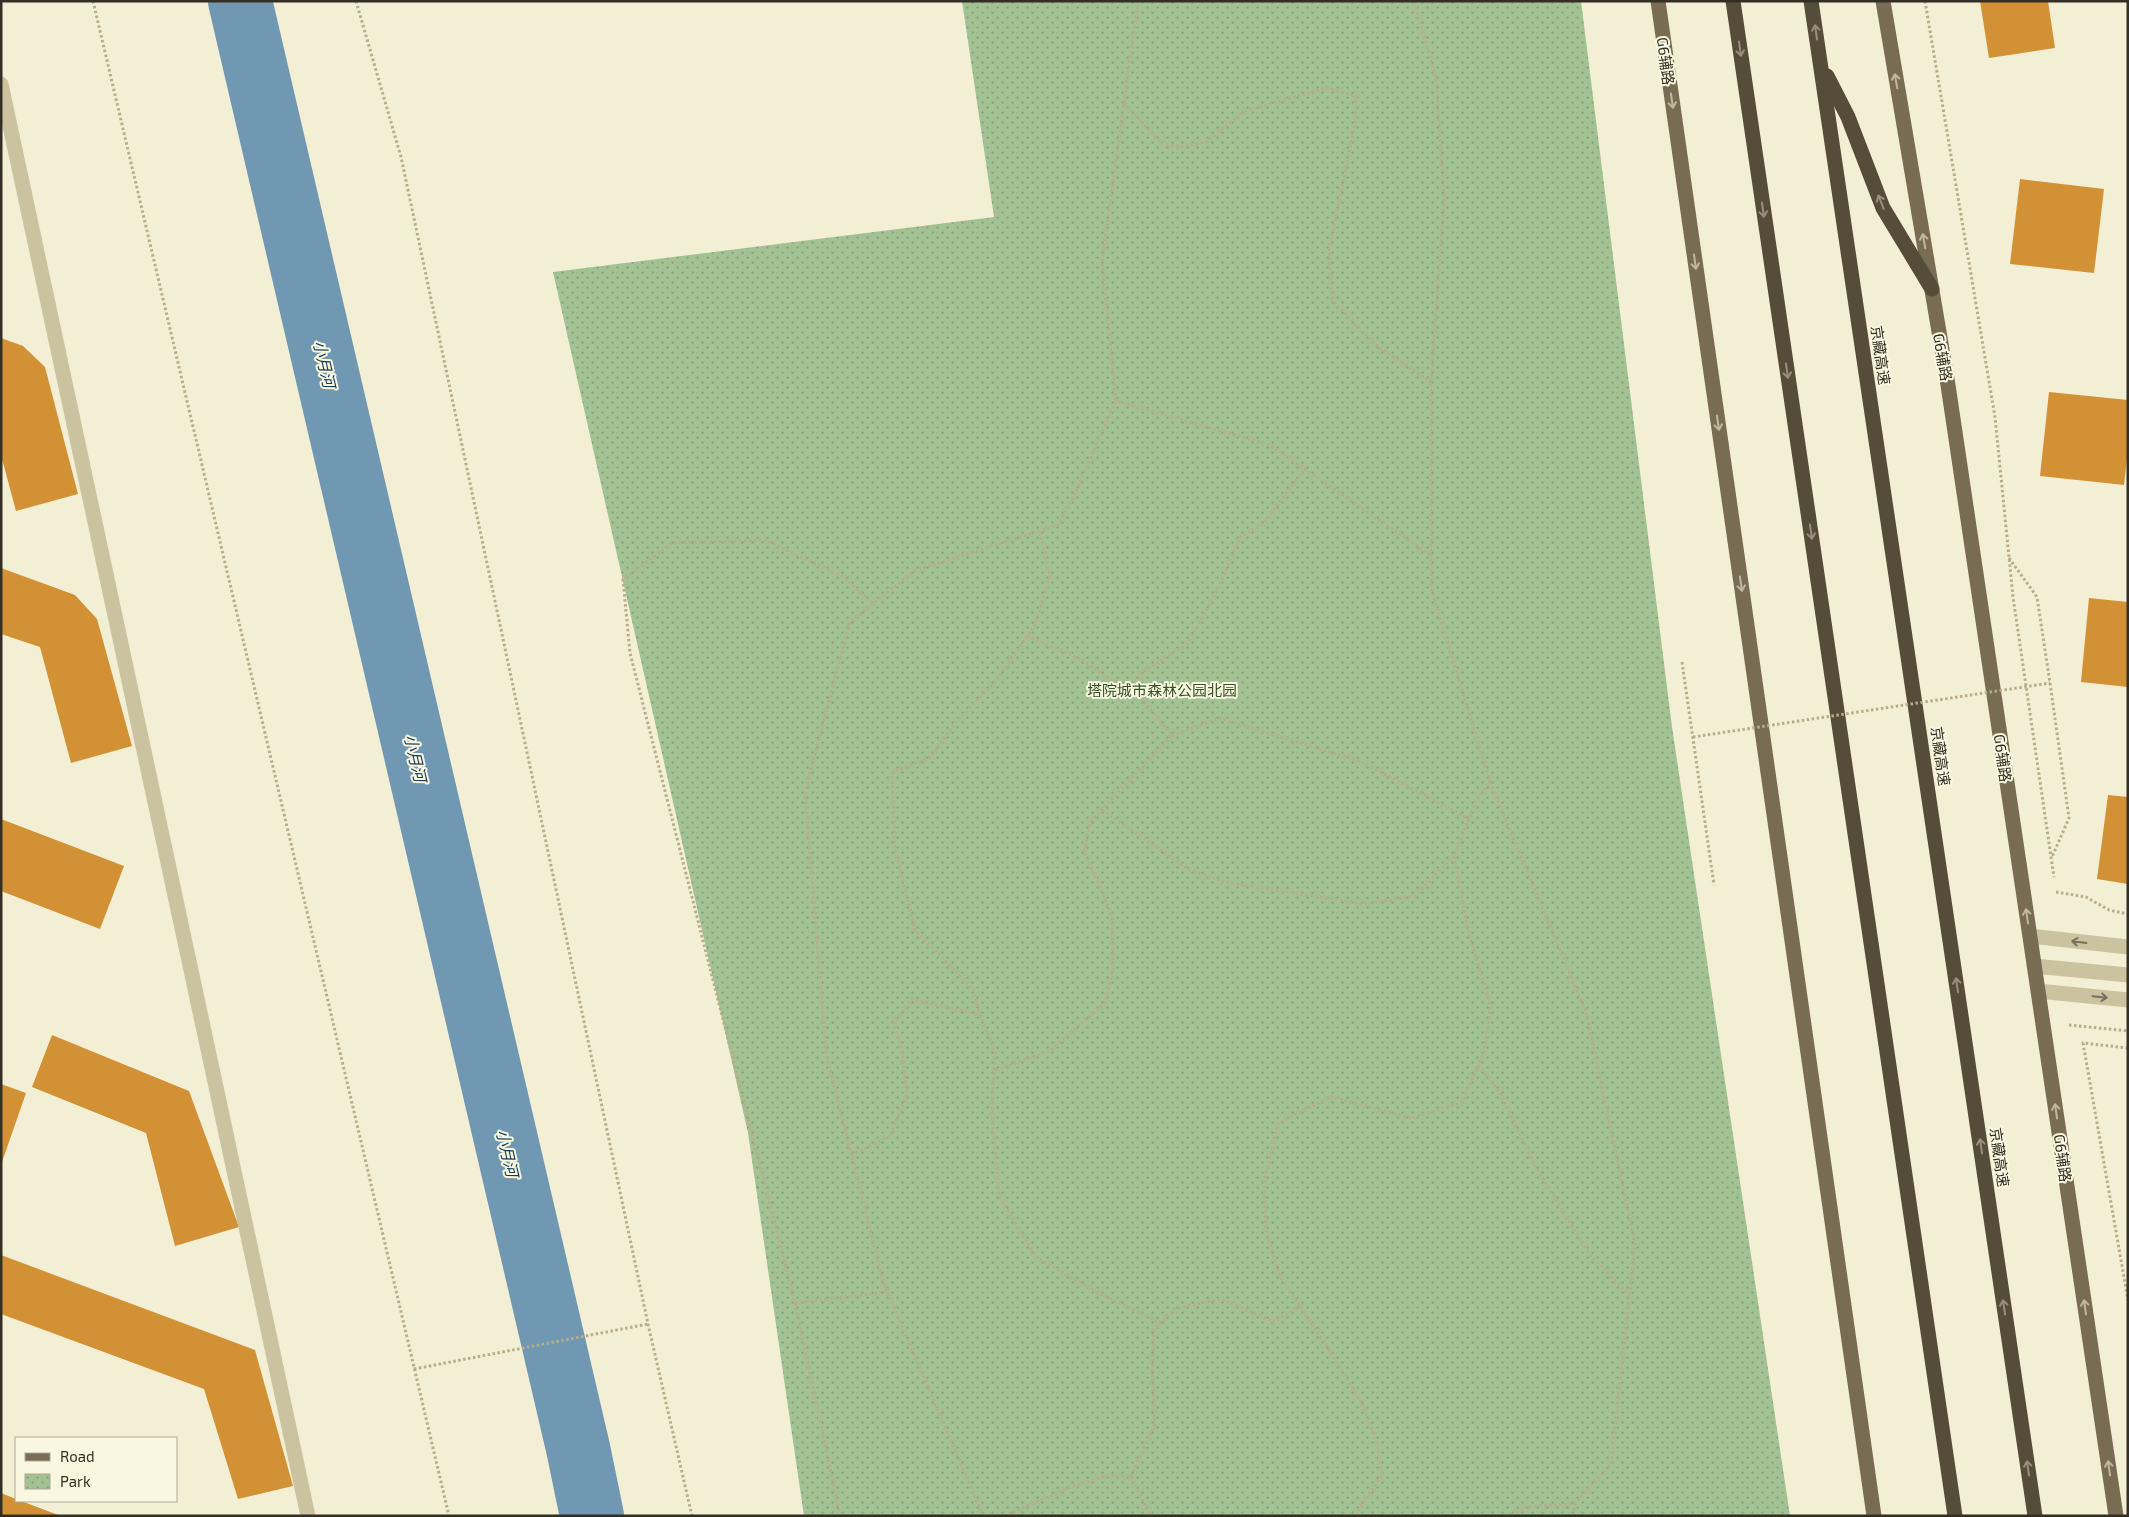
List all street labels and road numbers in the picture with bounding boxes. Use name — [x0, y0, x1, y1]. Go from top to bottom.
street label: G6辅路 — [1654, 36, 1678, 86]
street label: 京藏高速 — [1868, 324, 1894, 386]
street label: G6辅路 — [1930, 332, 1956, 382]
street label: 京藏高速 — [1928, 725, 1954, 787]
street label: G6辅路 — [1991, 733, 2015, 783]
street label: 京藏高速 — [1987, 1126, 2013, 1188]
street label: G6辅路 — [2051, 1133, 2075, 1183]

